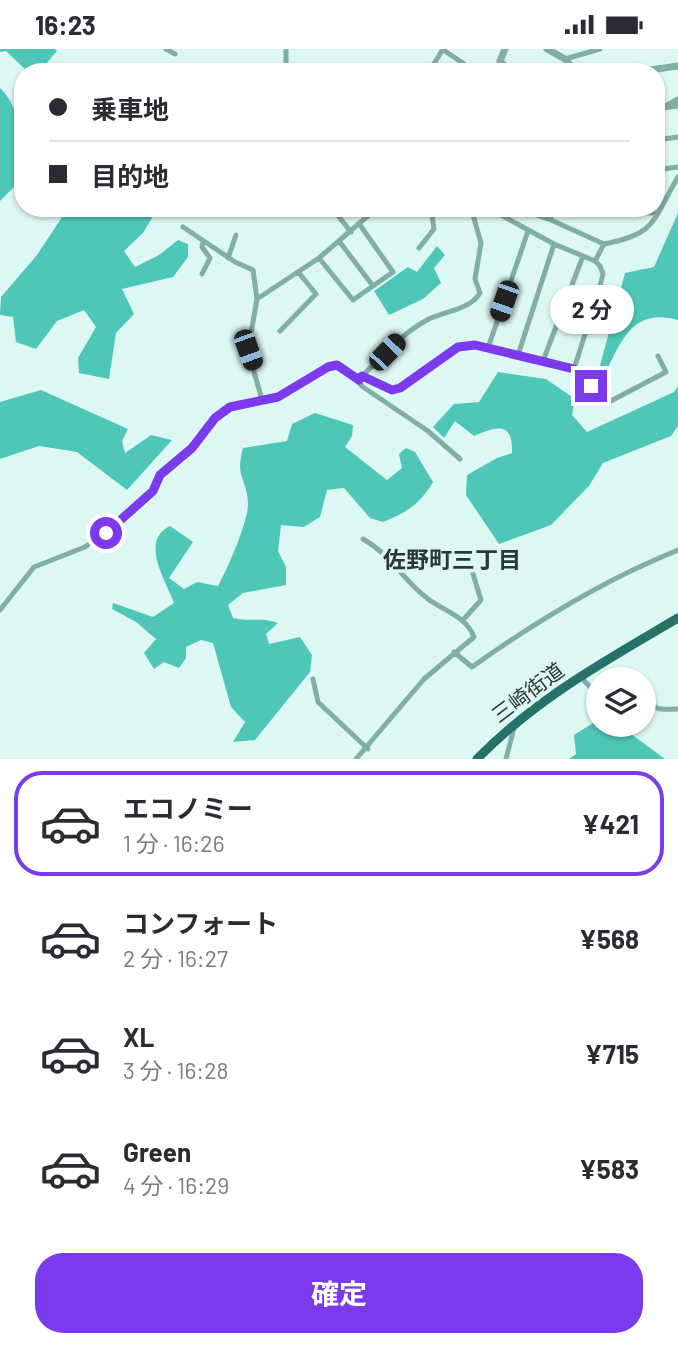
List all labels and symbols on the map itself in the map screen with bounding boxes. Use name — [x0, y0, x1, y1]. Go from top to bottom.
car — [488, 278, 521, 324]
callout: 2 分 — [549, 285, 633, 333]
car — [231, 327, 266, 373]
car — [365, 330, 410, 374]
route end — [575, 370, 607, 402]
route start — [90, 517, 122, 549]
district label: 佐野町三丁目 — [383, 545, 521, 573]
street label: 三崎街道 — [486, 657, 568, 727]

